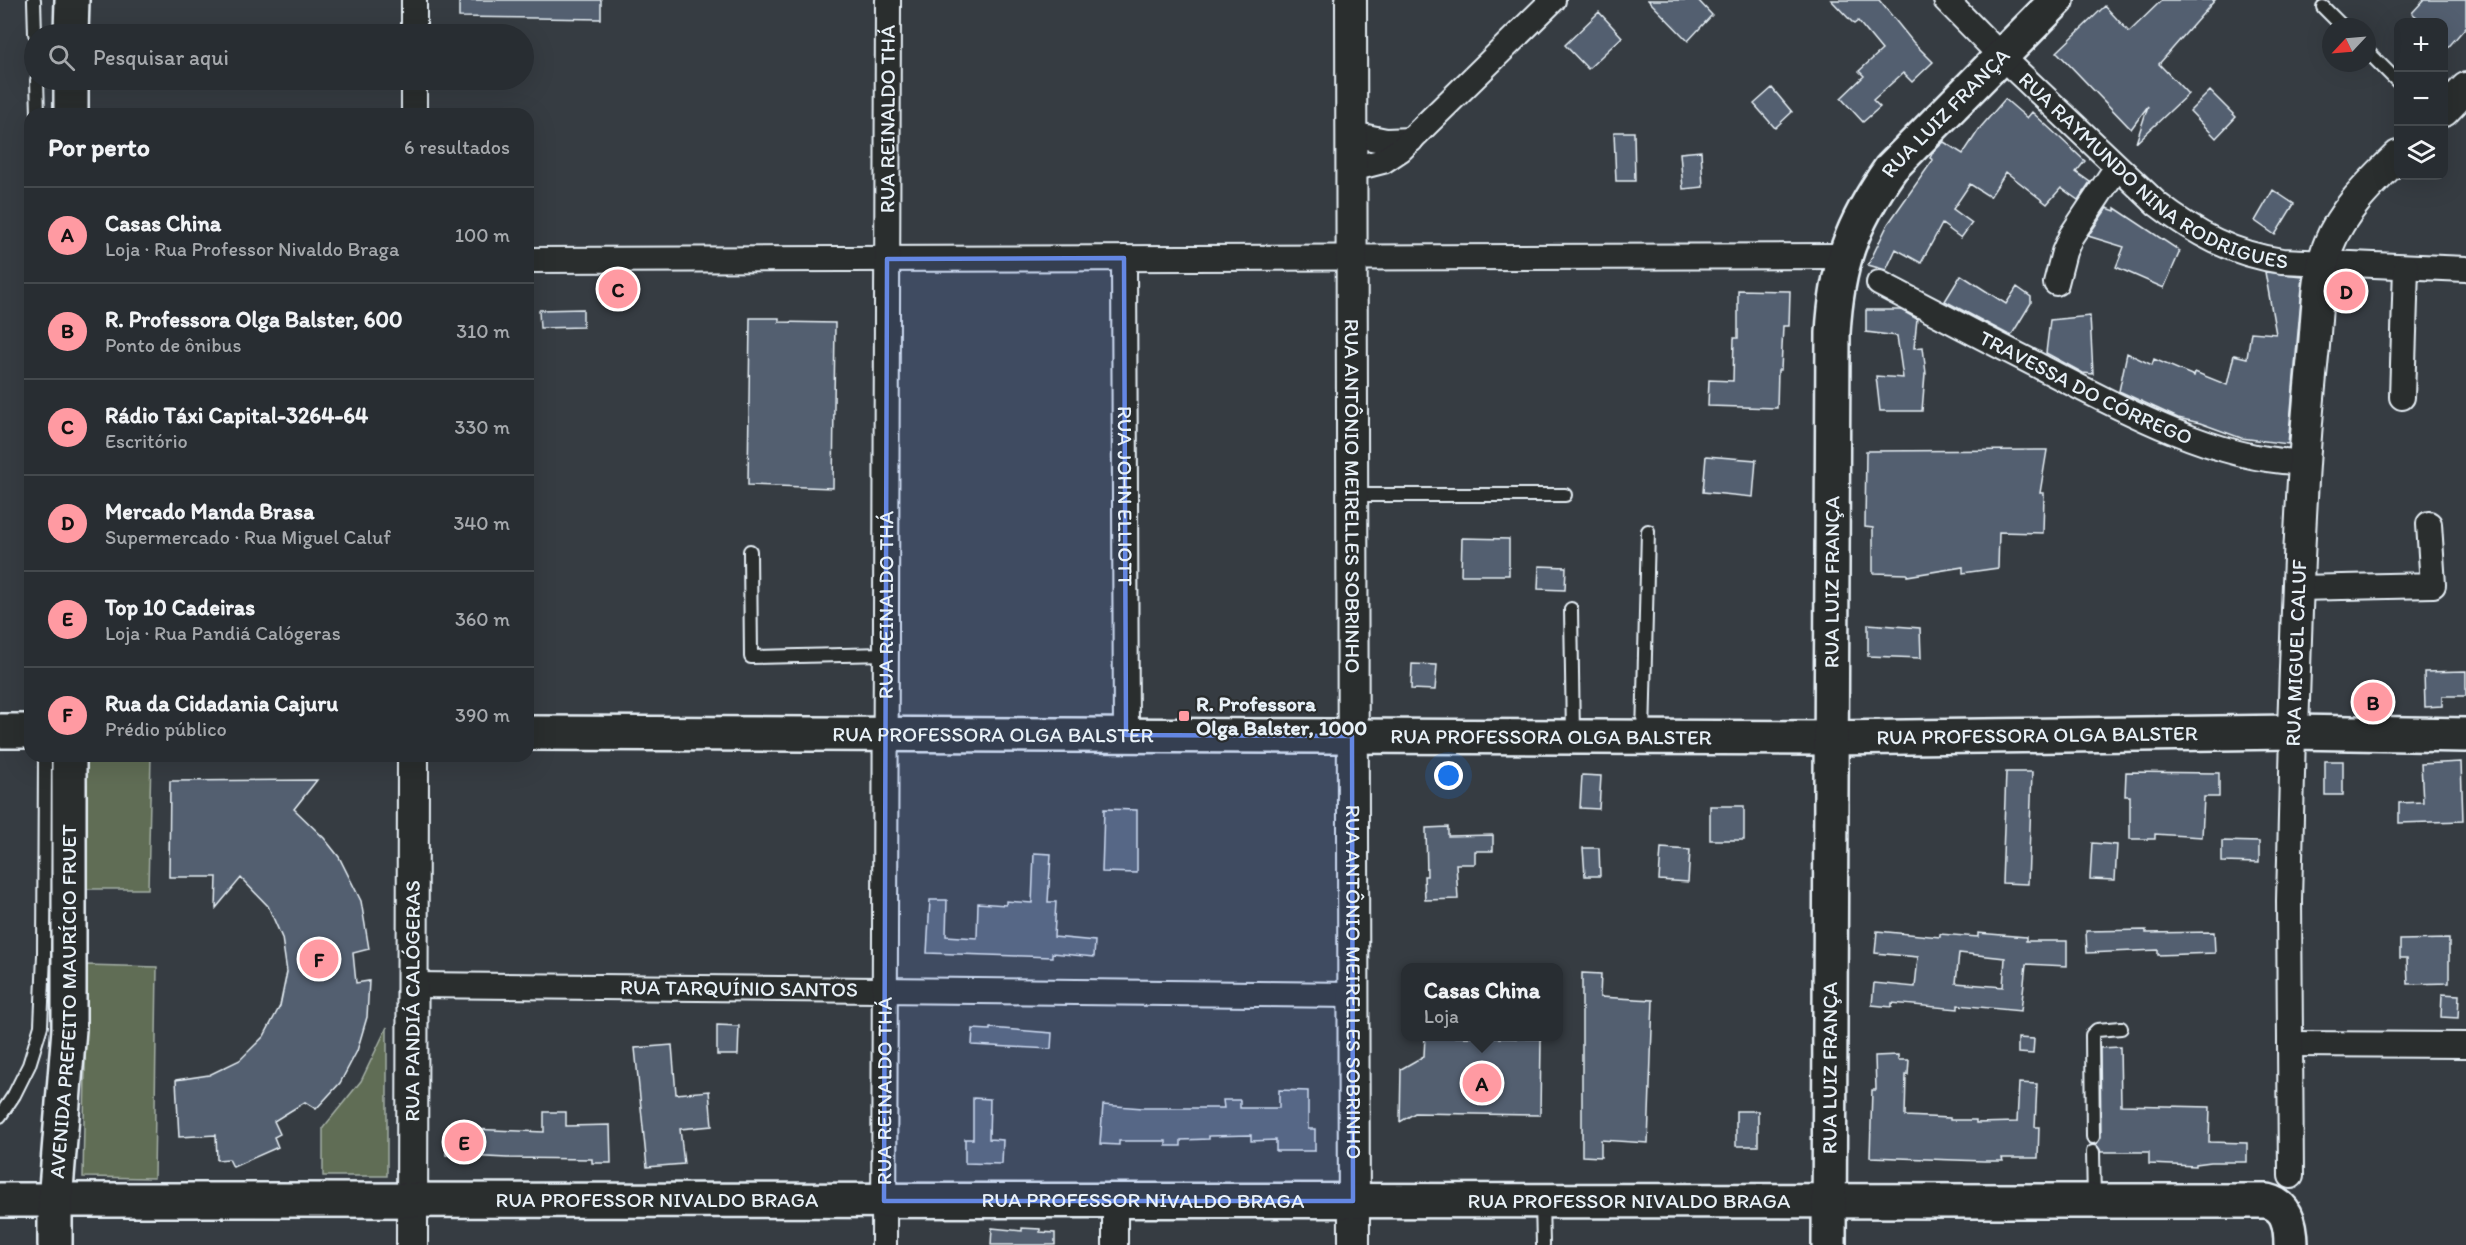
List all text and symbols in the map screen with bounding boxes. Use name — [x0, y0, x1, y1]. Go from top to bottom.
north arrow — [2322, 18, 2376, 72]
map controls — [2394, 18, 2448, 180]
button: + — [2394, 18, 2448, 72]
search box — [24, 24, 534, 90]
street label: RUA REINALDO THÁ — [874, 24, 900, 213]
icon: search — [45, 41, 78, 74]
street label: RUA LUIZ FRANÇA — [1875, 42, 2015, 182]
text: Pesquisar aqui — [93, 44, 229, 71]
street label: RUA RAYMUNDO NINA RODRIGUES — [2014, 67, 2288, 273]
button: − — [2394, 72, 2448, 126]
button: layers — [2394, 126, 2448, 180]
text: Por perto — [48, 131, 150, 163]
text: 6 resultados — [404, 135, 510, 159]
text: Casas China — [105, 210, 221, 237]
text: A — [61, 223, 74, 247]
text: 100 m — [455, 223, 510, 247]
text: Loja · Rua Professor Nivaldo Braga — [105, 237, 399, 261]
pin: C — [598, 266, 638, 312]
pin: D — [2326, 268, 2366, 314]
text: R. Professora Olga Balster, 600 — [105, 306, 403, 333]
text: B — [61, 319, 74, 343]
text: 310 m — [456, 319, 510, 343]
street label: RUA ANTÔNIO MEIRELLES SOBRINHO — [1340, 319, 1366, 673]
street label: TRAVESSA DO CÓRREGO — [1975, 325, 2196, 450]
text: Ponto de ônibus — [105, 333, 242, 357]
text: Rádio Táxi Capital-3264-64 — [105, 402, 368, 429]
street label: RUA JOHN ELLIOTT — [1113, 406, 1138, 586]
text: C — [61, 415, 74, 439]
text: 330 m — [455, 415, 510, 439]
text: Escritório — [105, 429, 188, 453]
street label: RUA LUIZ FRANÇA — [1819, 495, 1844, 668]
text: Mercado Manda Brasa — [105, 498, 315, 525]
street label: RUA REINALDO THÁ — [873, 510, 898, 699]
text: D — [61, 511, 74, 535]
text: 340 m — [453, 511, 510, 535]
text: Supermercado · Rua Miguel Caluf — [105, 525, 391, 549]
street label: RUA MIGUEL CALUF — [2280, 559, 2311, 747]
text: Top 10 Cadeiras — [105, 594, 255, 621]
text: E — [62, 607, 73, 631]
text: 360 m — [455, 607, 510, 631]
text: Loja · Rua Pandiá Calógeras — [105, 621, 341, 645]
pin: B — [2354, 680, 2392, 724]
text: Rua da Cidadania Cajuru — [105, 690, 338, 717]
place label: R. Professora Olga Balster, 1000 — [1196, 691, 1367, 741]
text: F — [62, 703, 73, 727]
text: 390 m — [455, 703, 510, 727]
marker: R. Professora Olga Balster, 1000 — [1177, 709, 1191, 723]
text: Prédio público — [105, 717, 227, 741]
street label: RUA PROFESSORA OLGA BALSTER — [1876, 720, 2198, 749]
street label: RUA PROFESSORA OLGA BALSTER — [832, 721, 1154, 747]
street label: RUA PROFESSORA OLGA BALSTER — [1390, 723, 1712, 750]
your location — [1434, 761, 1463, 790]
street label: RUA ANTÔNIO MEIRELLES SOBRINHO — [1341, 805, 1367, 1159]
street label: AVENIDA PREFEITO MAURÍCIO FRUET — [44, 824, 81, 1180]
street label: RUA PANDIÁ CALÓGERAS — [399, 880, 425, 1122]
pin: F — [300, 936, 338, 982]
popup — [1401, 963, 1563, 1041]
street label: RUA TARQUÍNIO SANTOS — [620, 974, 858, 1002]
text: Casas China — [1424, 977, 1540, 1004]
street label: RUA LUIZ FRANÇA — [1816, 981, 1842, 1154]
street label: RUA REINALDO THÁ — [871, 996, 897, 1185]
text: Loja — [1424, 1004, 1459, 1028]
pin: A — [1462, 1060, 1502, 1106]
pin: E — [444, 1120, 484, 1164]
street label: RUA PROFESSOR NIVALDO BRAGA — [495, 1187, 819, 1212]
street label: RUA PROFESSOR NIVALDO BRAGA — [981, 1187, 1305, 1213]
street label: RUA PROFESSOR NIVALDO BRAGA — [1467, 1188, 1791, 1213]

